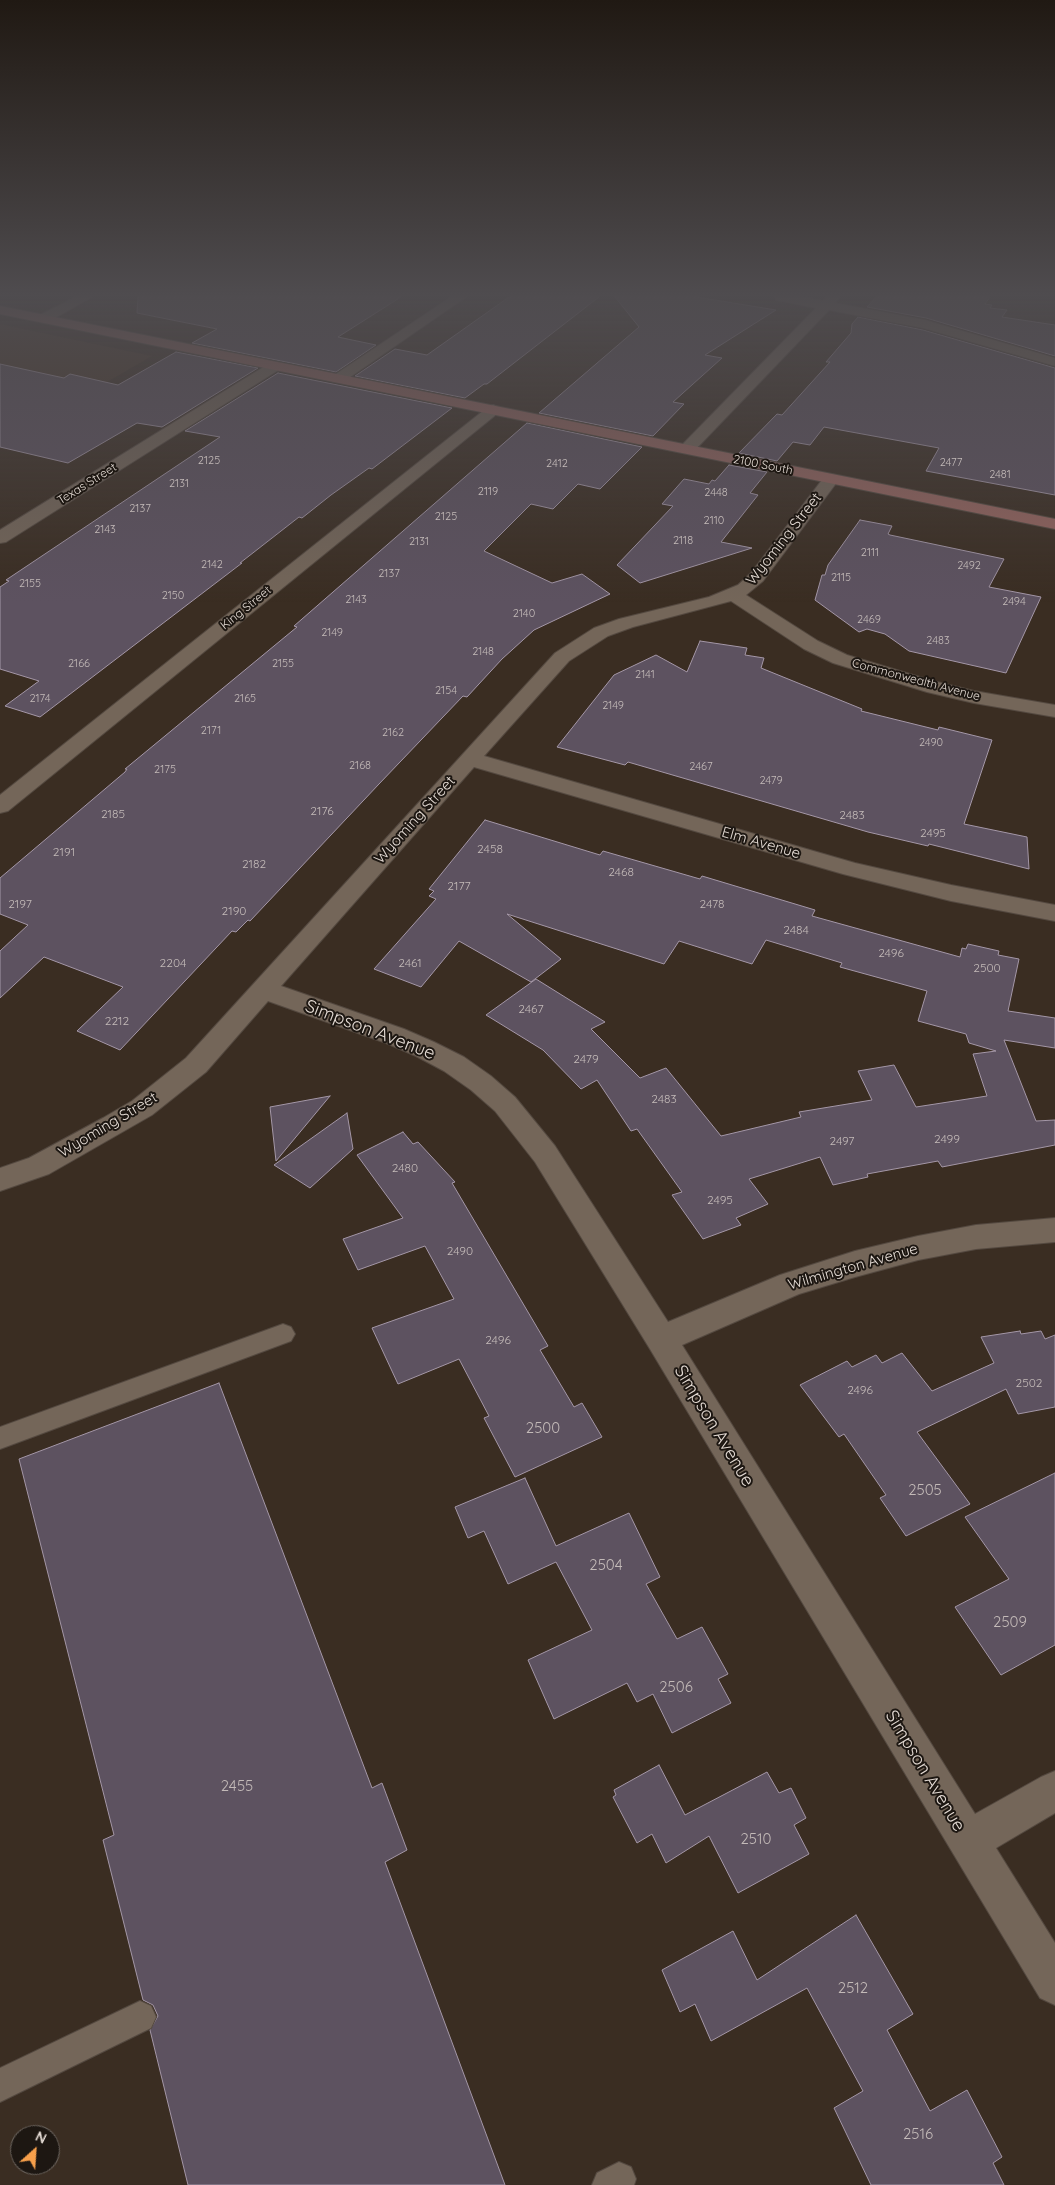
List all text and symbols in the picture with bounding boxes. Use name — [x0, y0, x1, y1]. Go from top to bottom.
street label: 2100 South — [732, 452, 794, 478]
house number: 2125 — [198, 454, 220, 468]
house number: 2477 — [940, 456, 962, 470]
house number: 2412 — [546, 457, 568, 471]
street label: Texas Street — [55, 460, 119, 508]
house number: 2481 — [989, 468, 1011, 482]
house number: 2131 — [169, 477, 189, 491]
house number: 2119 — [478, 485, 498, 499]
house number: 2448 — [704, 486, 728, 500]
street label: Wyoming Street — [742, 489, 826, 589]
house number: 2137 — [129, 502, 151, 516]
house number: 2125 — [435, 510, 457, 524]
house number: 2110 — [704, 514, 724, 528]
house number: 2143 — [94, 523, 116, 537]
house number: 2118 — [673, 534, 693, 548]
house number: 2131 — [409, 535, 429, 549]
house number: 2111 — [861, 546, 879, 560]
house number: 2142 — [201, 558, 223, 572]
house number: 2492 — [957, 559, 981, 573]
house number: 2137 — [378, 567, 400, 581]
house number: 2115 — [831, 571, 851, 585]
house number: 2155 — [19, 577, 41, 591]
street label: King Street — [218, 583, 274, 633]
house number: 2150 — [162, 589, 184, 603]
house number: 2143 — [345, 593, 367, 607]
house number: 2494 — [1002, 595, 1026, 609]
house number: 2140 — [513, 607, 535, 621]
house number: 2469 — [857, 613, 881, 627]
house number: 2149 — [321, 626, 343, 640]
house number: 2483 — [926, 634, 950, 648]
house number: 2148 — [472, 645, 494, 659]
street label: Commonwealth Avenue — [850, 656, 982, 704]
house number: 2166 — [68, 657, 90, 671]
house number: 2155 — [272, 657, 294, 671]
house number: 2141 — [635, 668, 655, 682]
house number: 2154 — [435, 684, 457, 698]
house number: 2174 — [29, 692, 51, 706]
house number: 2165 — [234, 692, 256, 706]
house number: 2149 — [602, 699, 624, 713]
house number: 2171 — [201, 724, 221, 738]
house number: 2162 — [382, 726, 404, 740]
house number: 2490 — [919, 736, 943, 750]
house number: 2168 — [349, 759, 371, 773]
house number: 2467 — [689, 760, 713, 774]
house number: 2175 — [154, 763, 176, 777]
street label: Wyoming Street — [371, 772, 459, 868]
house number: 2479 — [759, 774, 783, 788]
house number: 2176 — [310, 804, 334, 818]
house number: 2185 — [101, 807, 125, 821]
house number: 2483 — [839, 808, 865, 822]
street label: Elm Avenue — [720, 823, 802, 863]
house number: 2495 — [920, 826, 946, 840]
house number: 2458 — [477, 842, 503, 856]
house number: 2191 — [53, 845, 75, 859]
house number: 2182 — [242, 857, 266, 871]
house number: 2468 — [608, 865, 634, 879]
house number: 2177 — [447, 879, 471, 893]
house number: 2197 — [8, 897, 32, 911]
house number: 2478 — [699, 897, 725, 911]
house number: 2190 — [222, 904, 246, 918]
house number: 2484 — [783, 923, 809, 937]
house number: 2496 — [878, 946, 904, 960]
house number: 2204 — [160, 956, 186, 970]
house number: 2461 — [398, 956, 422, 970]
house number: 2500 — [973, 961, 1001, 975]
street label: Simpson Avenue — [302, 995, 438, 1065]
house number: 2467 — [518, 1002, 544, 1016]
house number: 2212 — [105, 1014, 129, 1028]
house number: 2479 — [573, 1052, 599, 1066]
street label: Wyoming Street — [55, 1088, 161, 1162]
house number: 2483 — [651, 1092, 677, 1106]
house number: 2499 — [934, 1132, 960, 1146]
house number: 2497 — [829, 1134, 855, 1148]
house number: 2480 — [392, 1161, 418, 1175]
house number: 2495 — [707, 1193, 733, 1207]
street label: Wilmington Avenue — [786, 1240, 920, 1294]
house number: 2490 — [447, 1244, 473, 1258]
house number: 2496 — [485, 1333, 511, 1347]
street label: Simpson Avenue — [669, 1362, 759, 1490]
house number: 2502 — [1016, 1376, 1042, 1390]
house number: 2496 — [847, 1383, 873, 1397]
house number: 2500 — [526, 1419, 560, 1437]
house number: 2505 — [908, 1481, 942, 1499]
house number: 2504 — [589, 1556, 623, 1574]
house number: 2509 — [993, 1613, 1027, 1631]
house number: 2506 — [659, 1678, 693, 1696]
street label: Simpson Avenue — [880, 1707, 970, 1835]
house number: 2455 — [221, 1777, 253, 1795]
house number: 2510 — [741, 1830, 771, 1848]
house number: 2512 — [838, 1979, 868, 1997]
north arrow — [10, 2125, 60, 2175]
house number: 2516 — [903, 2125, 933, 2143]
text: N — [33, 2127, 50, 2148]

